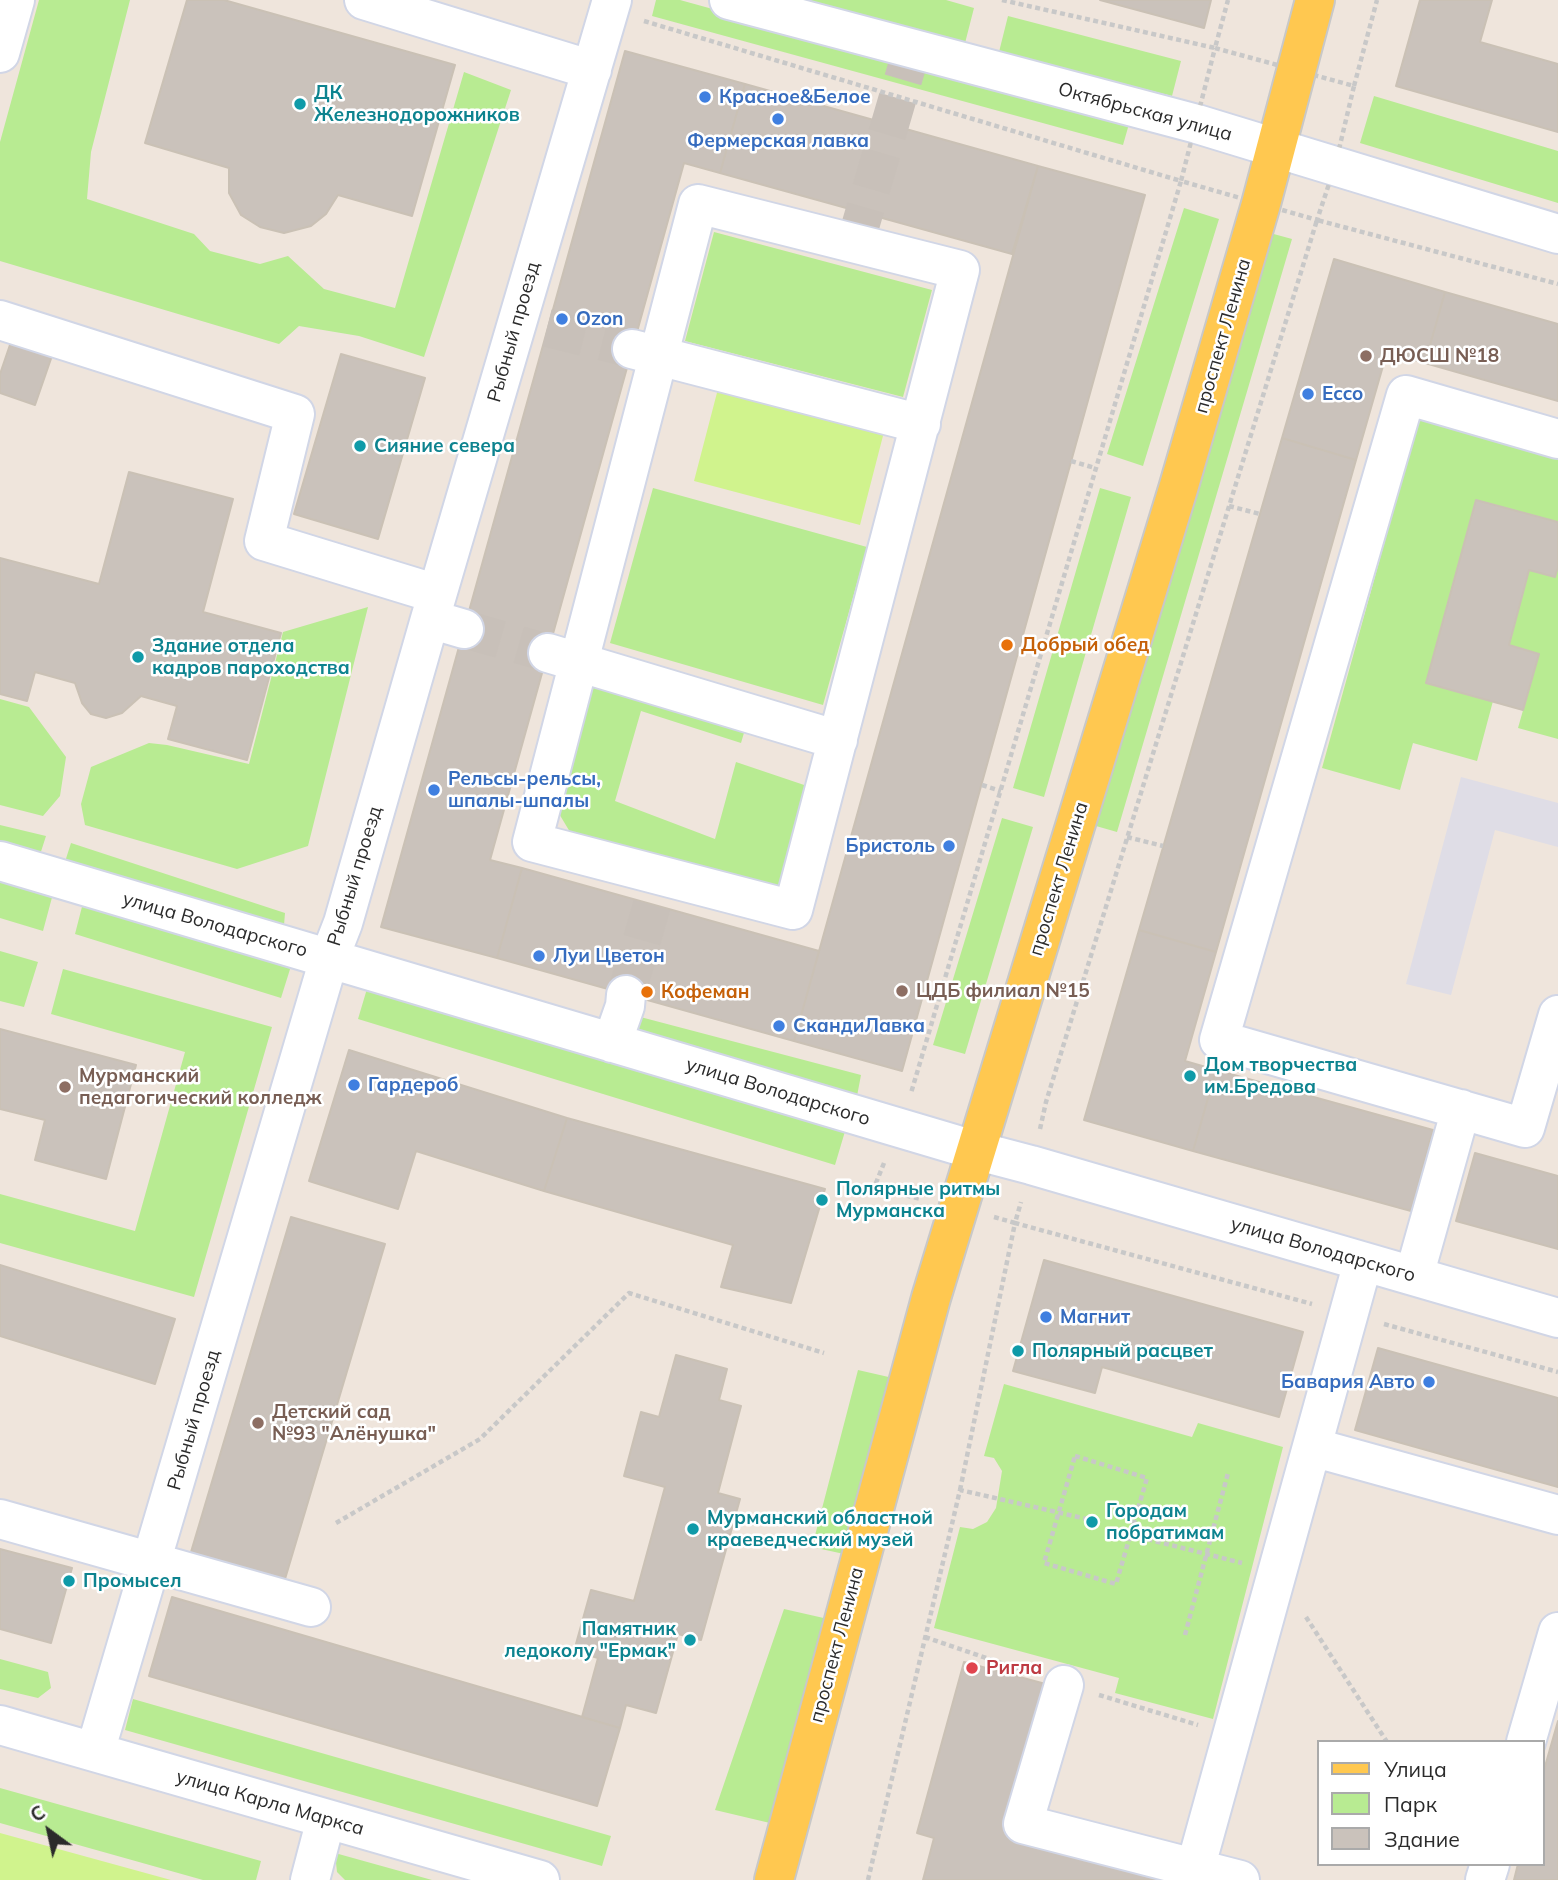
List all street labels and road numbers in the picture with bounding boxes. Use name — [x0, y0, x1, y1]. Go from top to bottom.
street label: Октябрьская улица — [1055, 78, 1235, 146]
street label: проспект Ленина — [1190, 256, 1256, 416]
street label: Рыбный проезд — [483, 259, 545, 405]
street label: проспект Ленина — [1025, 799, 1093, 959]
street label: Рыбный проезд — [323, 803, 387, 949]
street label: улица Володарского — [120, 888, 310, 962]
street label: улица Володарского — [683, 1053, 873, 1131]
street label: улица Володарского — [1228, 1213, 1418, 1287]
street label: Рыбный проезд — [163, 1347, 225, 1493]
street label: проспект Ленина — [805, 1565, 869, 1725]
street label: улица Карла Маркса — [173, 1765, 367, 1841]

